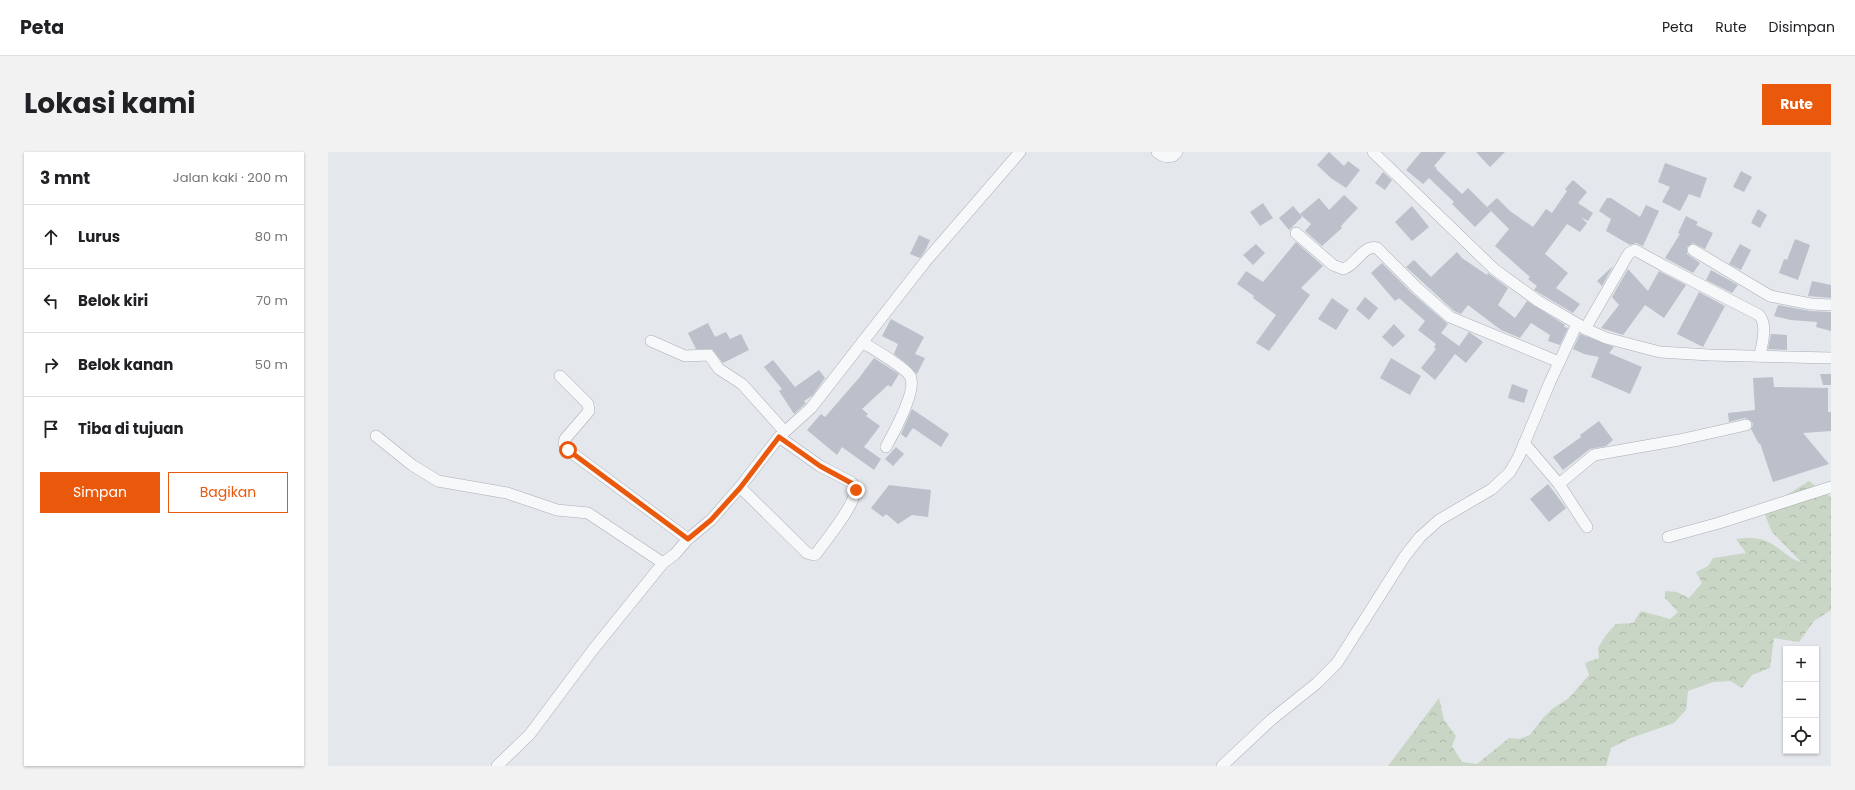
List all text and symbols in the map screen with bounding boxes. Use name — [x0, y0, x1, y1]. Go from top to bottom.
text: Peta — [20, 14, 64, 41]
text: Peta — [1662, 17, 1693, 37]
text: Rute — [1715, 17, 1747, 37]
text: Disimpan — [1769, 17, 1835, 37]
text: Lokasi kami — [24, 84, 196, 123]
button: Rute — [1762, 84, 1831, 125]
text: 3 mnt — [40, 166, 90, 190]
text: Jalan kaki · 200 m — [173, 168, 288, 187]
icon: ahead — [40, 226, 62, 248]
text: Lurus — [78, 226, 120, 247]
text: 80 m — [255, 227, 288, 246]
icon: left — [40, 290, 62, 312]
text: Belok kiri — [78, 290, 148, 311]
text: 70 m — [256, 291, 288, 310]
icon: right — [40, 354, 62, 376]
text: Belok kanan — [78, 354, 173, 375]
text: 50 m — [255, 355, 288, 374]
icon: arrive — [40, 418, 62, 440]
text: Tiba di tujuan — [78, 418, 184, 439]
route start — [559, 441, 577, 459]
button: Simpan — [40, 472, 160, 513]
button: Bagikan — [168, 472, 288, 513]
route end — [847, 481, 865, 499]
map controls — [1783, 646, 1819, 754]
button: + — [1783, 646, 1819, 682]
button: − — [1783, 682, 1819, 718]
button: locate — [1783, 718, 1819, 754]

